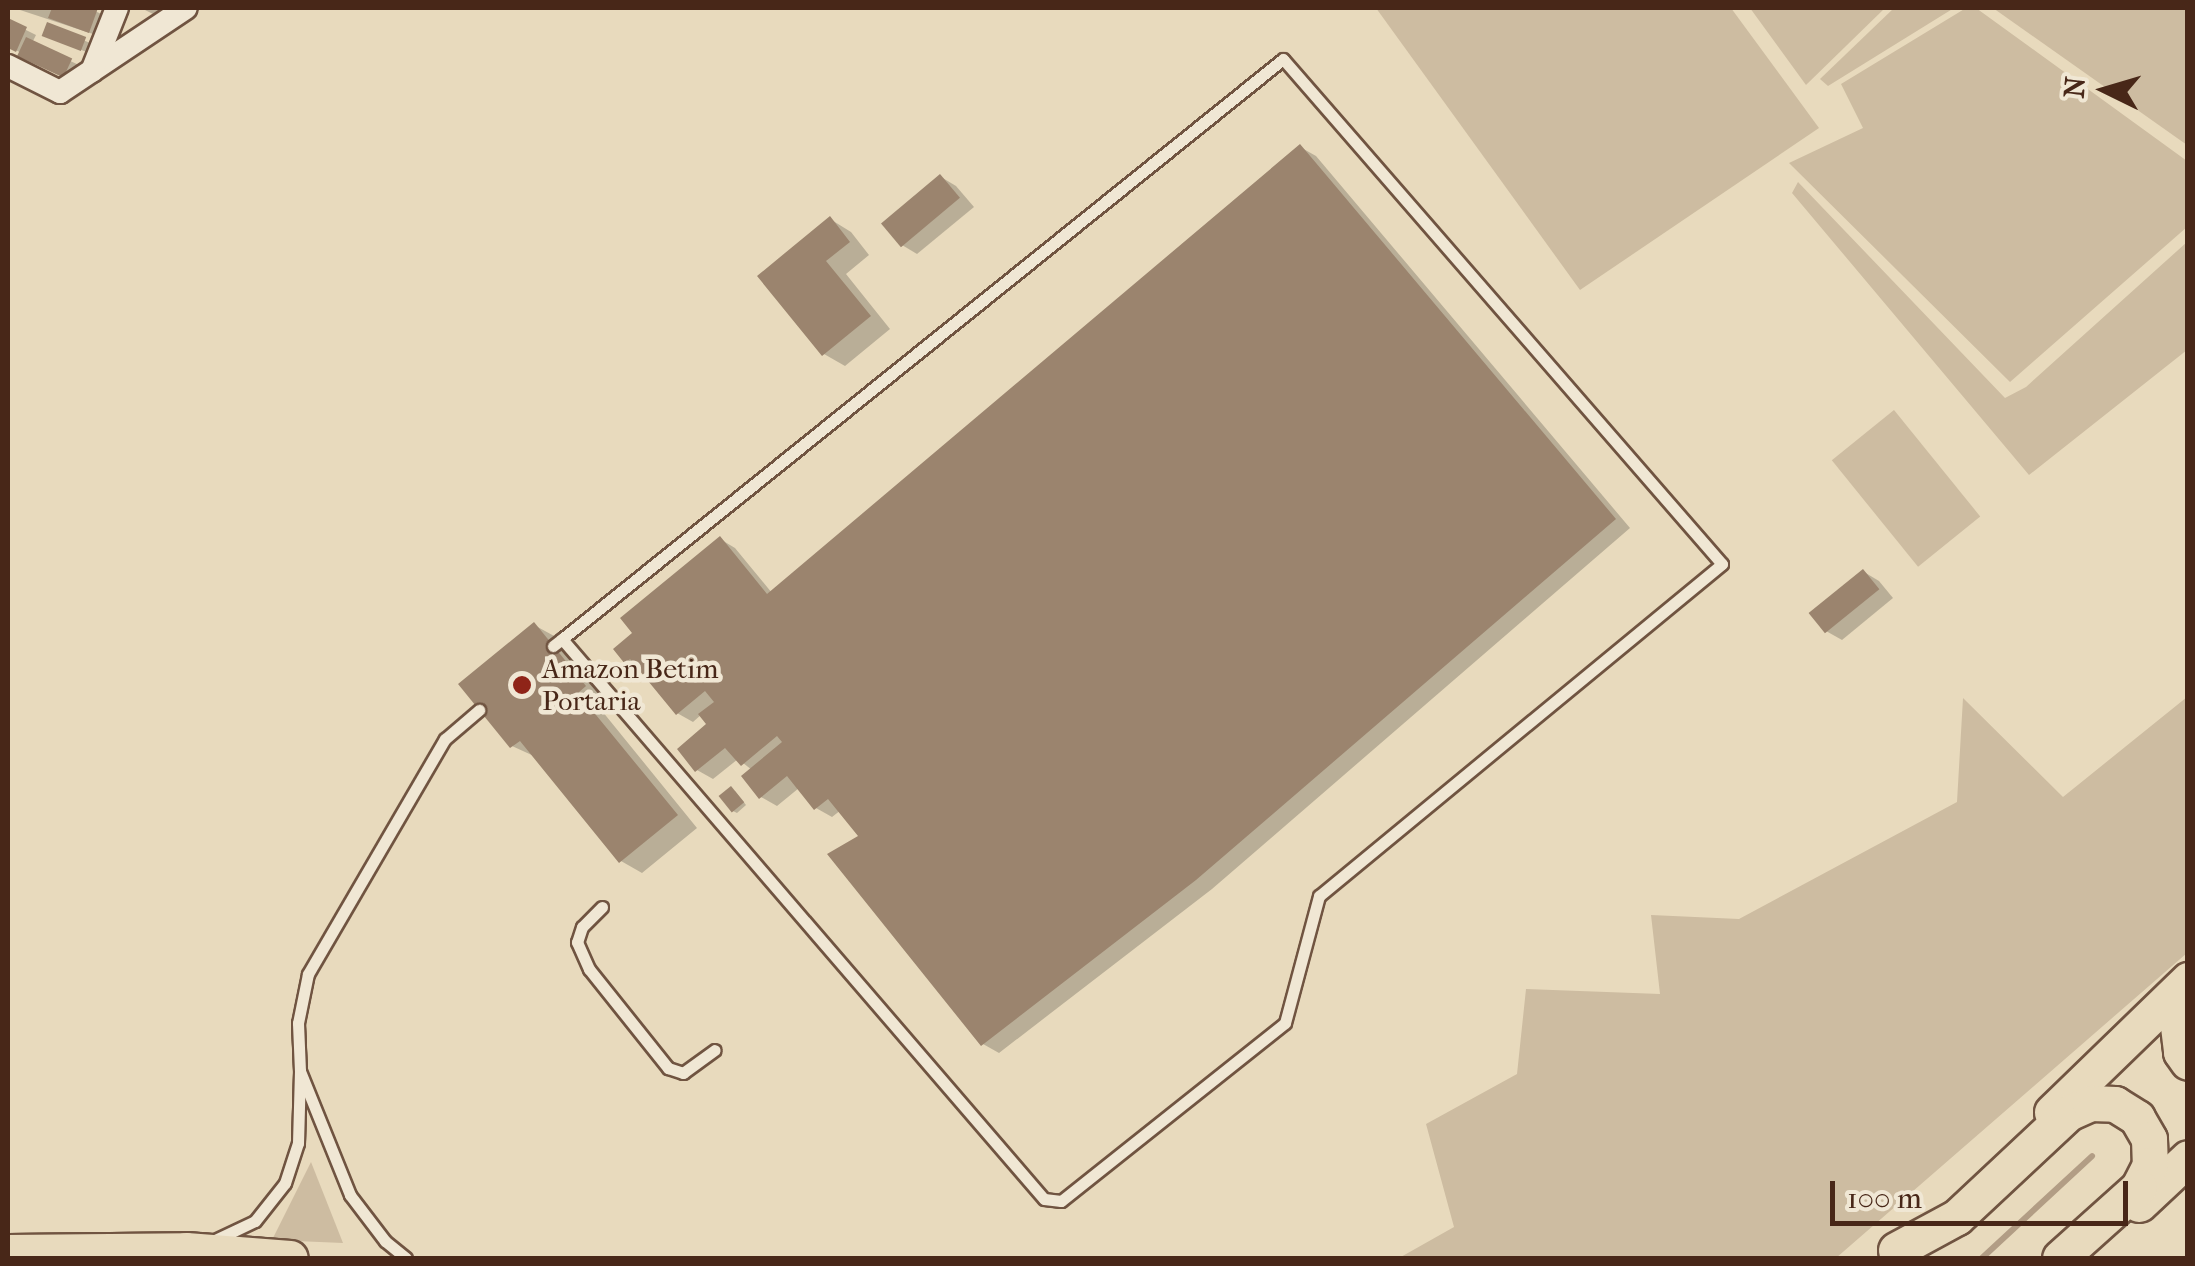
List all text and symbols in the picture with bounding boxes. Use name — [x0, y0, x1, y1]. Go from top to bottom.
north arrow — [2055, 40, 2155, 140]
text: N — [2057, 75, 2092, 99]
place label: Amazon Betim Portaria — [542, 652, 719, 718]
marker: Amazon Betim Portaria — [511, 674, 533, 696]
scale bar — [1835, 1161, 2132, 1223]
text: 100 m — [1847, 1181, 1922, 1216]

